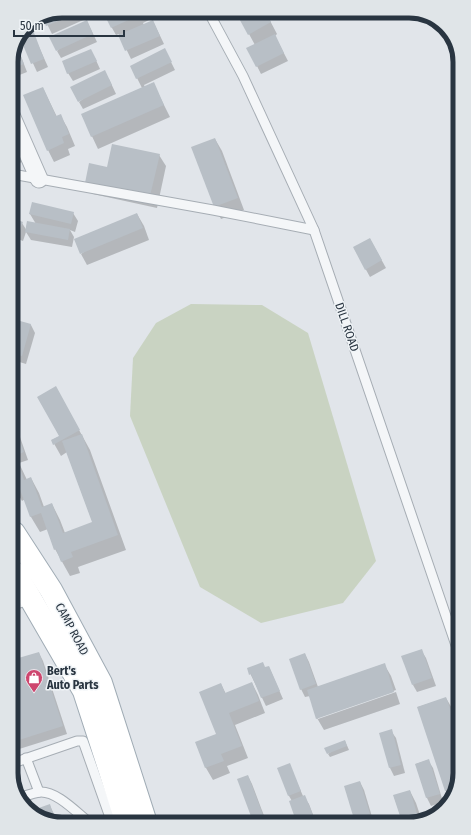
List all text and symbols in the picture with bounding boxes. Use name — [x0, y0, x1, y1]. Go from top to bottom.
scale bar — [14, 12, 124, 38]
text: 50 m — [20, 19, 44, 33]
street label: DILL ROAD — [332, 301, 362, 353]
street label: CAMP ROAD — [52, 600, 92, 658]
place label: Bert's Auto Parts — [46, 664, 99, 692]
shop icon: Bert's Auto Parts — [24, 668, 44, 693]

